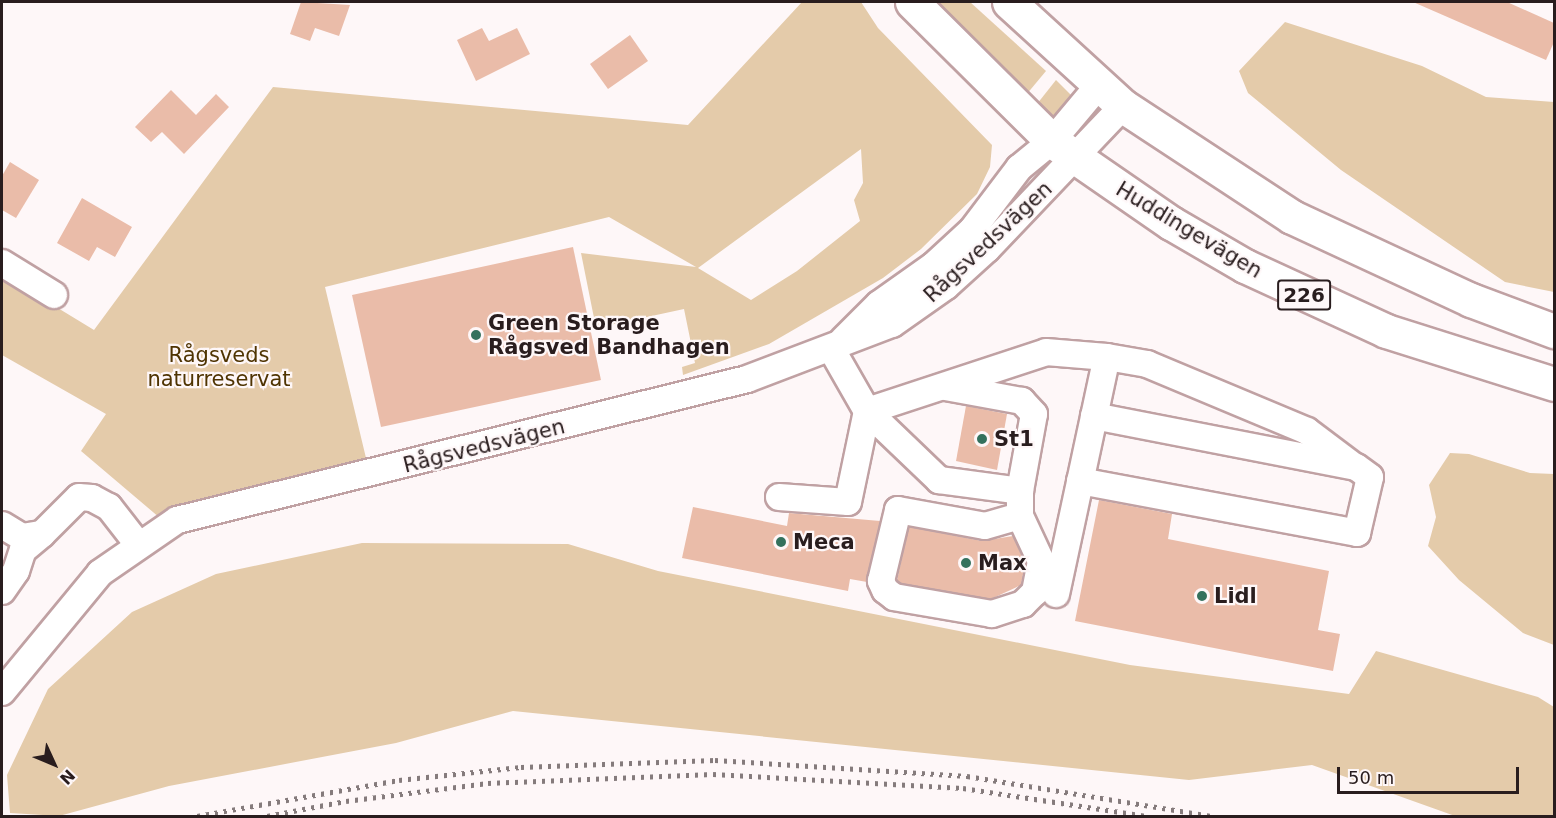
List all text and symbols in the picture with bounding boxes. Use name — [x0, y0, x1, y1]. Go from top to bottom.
street label: Rågsvedsvägen — [919, 176, 1057, 308]
street label: Huddingevägen — [1111, 176, 1267, 284]
road number: 226 — [1277, 278, 1331, 312]
place label: Green Storage Rågsved Bandhagen — [488, 310, 730, 360]
marker: Green Storage Rågsved Bandhagen — [469, 328, 483, 342]
park label: Rågsveds naturreservat — [147, 342, 291, 392]
street label: Rågsvedsvägen — [401, 414, 567, 478]
place label: St1 — [994, 426, 1034, 452]
marker: St1 — [975, 432, 989, 446]
place label: Meca — [793, 529, 855, 555]
marker: Meca — [774, 535, 788, 549]
place label: Max — [978, 550, 1027, 576]
marker: Max — [959, 556, 973, 570]
place label: Lidl — [1214, 583, 1257, 609]
marker: Lidl — [1195, 589, 1209, 603]
north arrow — [24, 734, 84, 794]
scale bar — [1340, 755, 1522, 793]
text: N — [56, 765, 79, 788]
text: 50 m — [1348, 767, 1394, 788]

